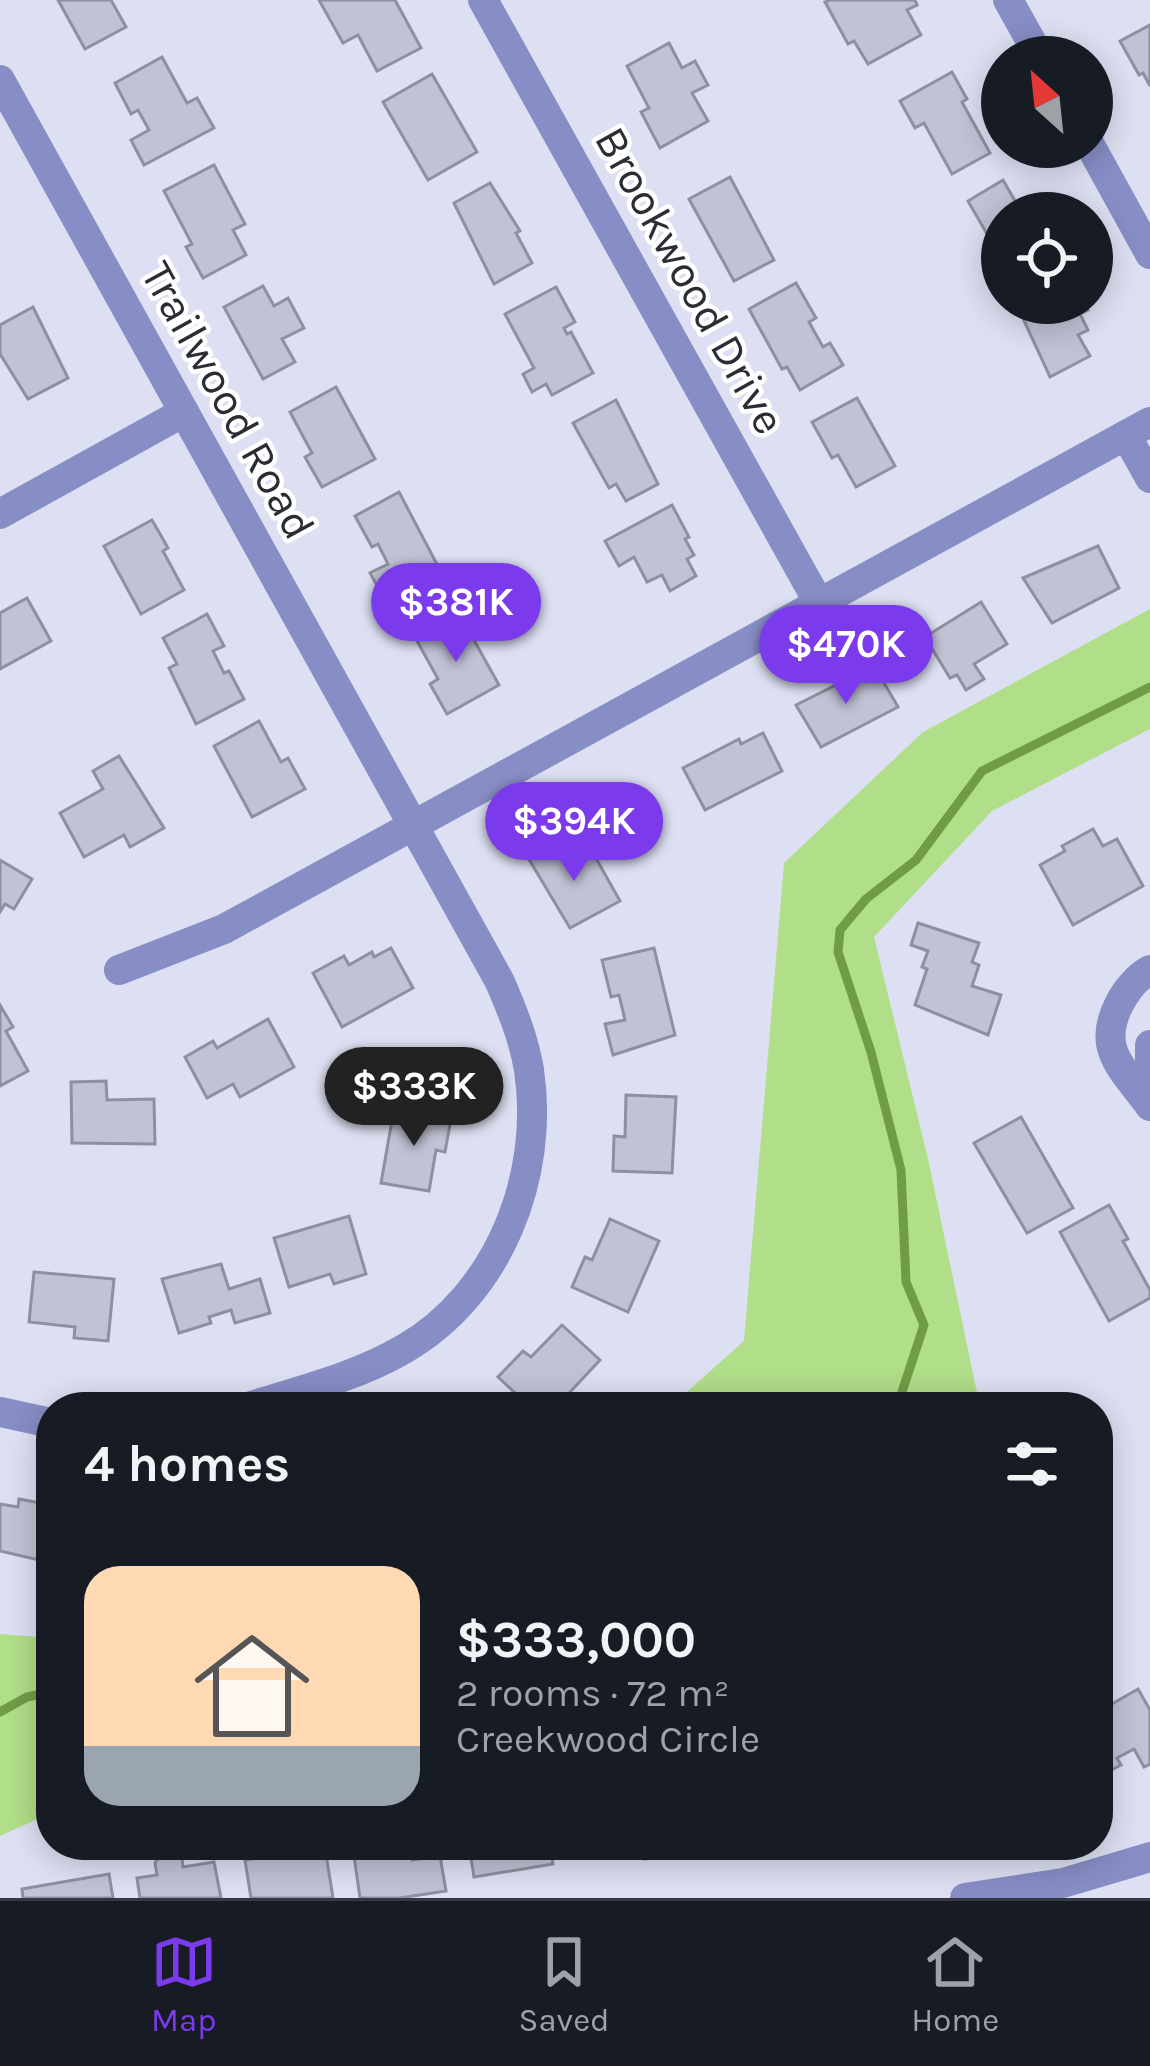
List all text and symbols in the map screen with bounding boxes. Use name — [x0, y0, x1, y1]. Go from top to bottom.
north arrow — [981, 36, 1113, 168]
map controls — [981, 36, 1113, 324]
street label: Brookwood Drive — [584, 118, 796, 443]
button: locate — [981, 192, 1113, 324]
street label: Trailwood Road — [130, 253, 326, 548]
pin: $381K — [372, 563, 540, 665]
text: $381K — [398, 579, 514, 625]
pin: $470K — [762, 605, 930, 707]
text: $470K — [786, 621, 906, 667]
pin: $394K — [490, 782, 658, 884]
text: $394K — [512, 798, 636, 844]
pin: $333K — [330, 1047, 498, 1149]
text: $333K — [351, 1063, 477, 1109]
icon: filters — [999, 1431, 1065, 1497]
text: 4 homes — [84, 1434, 290, 1494]
text: $333,000 — [456, 1610, 696, 1670]
icon: home — [180, 1614, 324, 1758]
text: 2 rooms · 72 m² — [456, 1670, 729, 1716]
text: Creekwood Circle — [456, 1716, 760, 1762]
tab: Map — [151, 1929, 217, 2039]
tab: Saved — [518, 1929, 610, 2039]
tab: Home — [911, 1929, 999, 2039]

